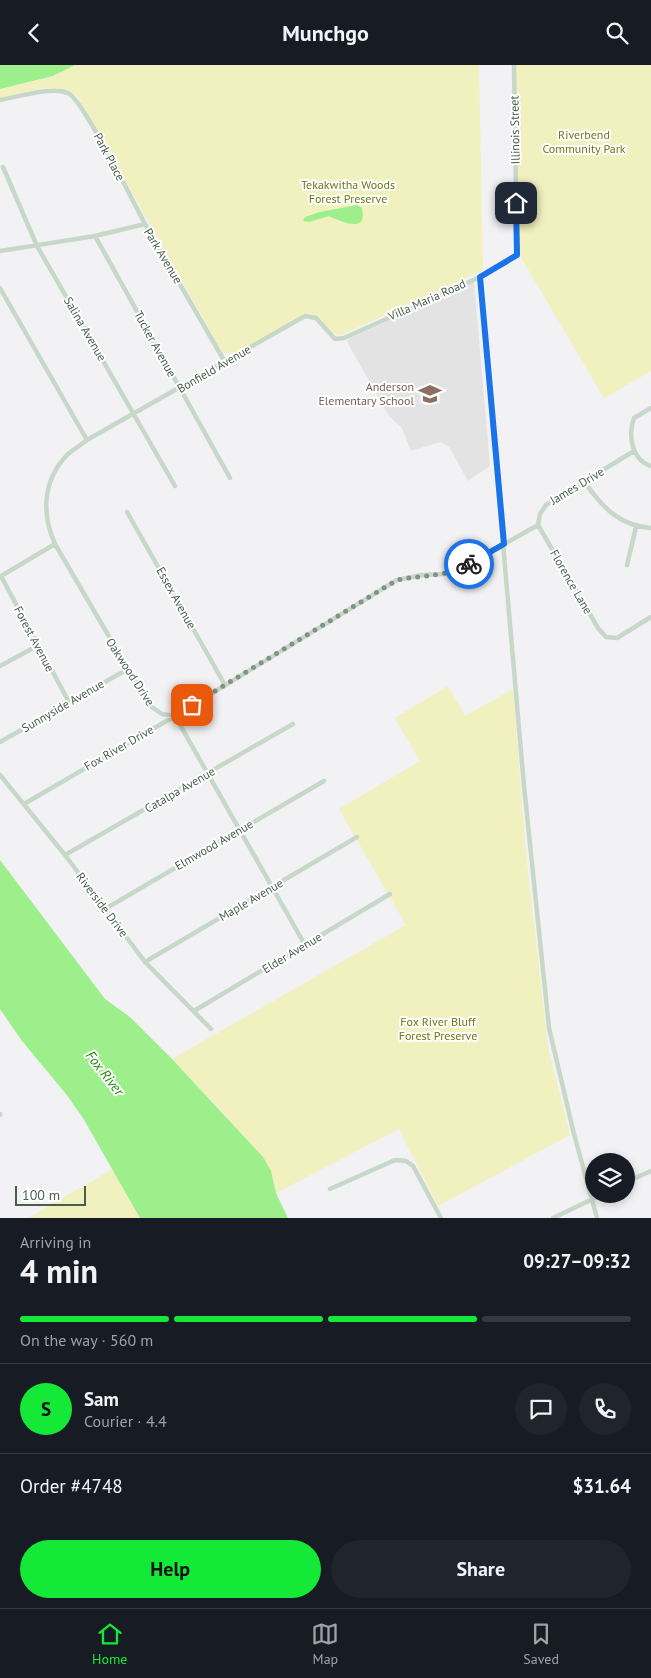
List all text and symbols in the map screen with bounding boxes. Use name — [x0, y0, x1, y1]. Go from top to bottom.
icon: back — [20, 19, 48, 47]
text: Munchgo — [282, 19, 369, 47]
icon: search — [603, 19, 631, 47]
street label: Illinois Street — [506, 95, 523, 165]
park label: Riverbend Community Park — [542, 127, 626, 156]
street label: Park Place — [91, 130, 128, 183]
park label: Tekakwitha Woods Forest Preserve — [301, 177, 395, 206]
pin — [495, 182, 537, 224]
icon: home — [502, 189, 530, 217]
street label: Park Avenue — [141, 225, 186, 286]
street label: Villa Maria Road — [385, 276, 468, 324]
street label: Salina Avenue — [61, 294, 110, 364]
street label: Tucker Avenue — [131, 308, 180, 379]
street label: Bonfield Avenue — [174, 341, 253, 396]
place label: Anderson Elementary School — [318, 379, 414, 408]
school or university icon: Anderson Elementary School — [417, 381, 443, 407]
street label: James Drive — [546, 464, 607, 508]
courier — [444, 539, 494, 589]
street label: Florence Lane — [547, 547, 596, 617]
icon: bike — [455, 550, 483, 578]
street label: Essex Avenue — [153, 564, 200, 631]
street label: Forest Avenue — [11, 603, 58, 674]
street label: Oakwood Drive — [103, 635, 158, 709]
street label: Sunnyside Avenue — [19, 676, 107, 735]
pin — [171, 684, 213, 726]
icon: bag — [178, 691, 206, 719]
street label: Fox River Drive — [81, 722, 156, 773]
street label: Catalpa Avenue — [142, 763, 218, 816]
street label: Elmwood Avenue — [172, 816, 256, 873]
street label: Riverside Drive — [73, 869, 132, 940]
street label: Maple Avenue — [216, 875, 286, 924]
street label: Elder Avenue — [259, 929, 324, 976]
park label: Fox River Bluff Forest Preserve — [399, 1014, 477, 1043]
water label: Fox River — [82, 1047, 129, 1100]
map controls — [585, 1153, 635, 1203]
button: layers — [585, 1153, 635, 1203]
scale bar — [15, 1183, 86, 1206]
text: 100 m — [22, 1186, 60, 1204]
text: Arriving in — [20, 1232, 91, 1252]
text: 09:27–09:32 — [523, 1249, 631, 1273]
text: 4 min — [20, 1250, 98, 1292]
text: On the way · 560 m — [20, 1330, 153, 1350]
button: chat — [515, 1383, 567, 1435]
button: phone — [579, 1383, 631, 1435]
text: Sam — [84, 1387, 119, 1411]
text: S — [41, 1397, 51, 1421]
text: Courier · 4.4 — [84, 1411, 167, 1431]
text: Order #4748 — [20, 1474, 123, 1498]
text: $31.64 — [572, 1474, 631, 1498]
button: Help — [20, 1540, 321, 1598]
button: Share — [331, 1540, 631, 1598]
tab: Home — [92, 1620, 127, 1668]
tab: Map — [311, 1620, 339, 1668]
tab: Saved — [523, 1620, 559, 1668]

